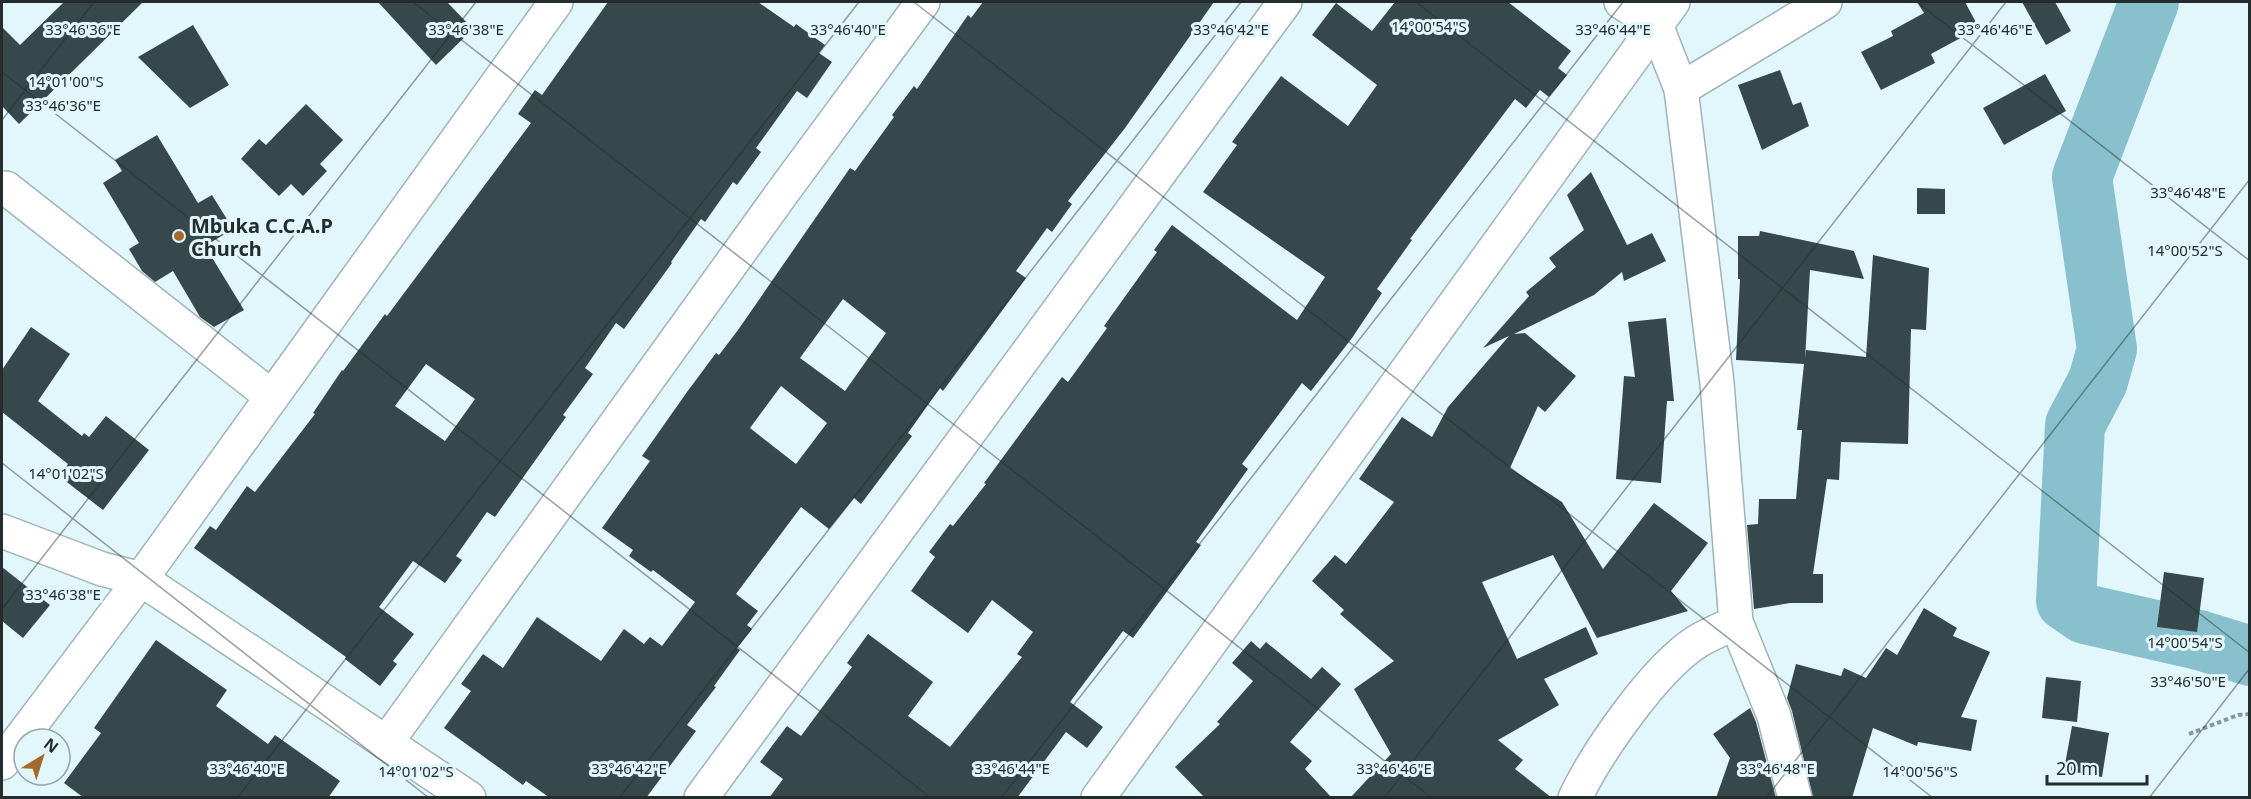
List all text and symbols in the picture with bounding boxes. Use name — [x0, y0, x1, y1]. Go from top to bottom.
text: 14°00'54"S — [1391, 16, 1467, 36]
text: 33°46'36"E — [45, 19, 121, 39]
text: 33°46'38"E — [428, 19, 504, 39]
text: 33°46'40"E — [810, 19, 886, 39]
text: 33°46'42"E — [1193, 19, 1269, 39]
text: 33°46'44"E — [1575, 19, 1651, 39]
text: 33°46'46"E — [1957, 19, 2033, 39]
text: 14°01'00"S — [28, 71, 104, 91]
text: 33°46'36"E — [25, 95, 101, 115]
text: 33°46'48"E — [2150, 182, 2226, 202]
place label: Mbuka C.C.A.P Church — [191, 212, 333, 262]
marker: Mbuka C.C.A.P Church — [172, 229, 186, 243]
text: 14°00'52"S — [2147, 240, 2223, 260]
text: 14°01'02"S — [28, 463, 104, 483]
text: 33°46'38"E — [25, 584, 101, 604]
text: 14°00'54"S — [2147, 632, 2223, 652]
text: 33°46'50"E — [2150, 671, 2226, 691]
north arrow — [12, 727, 72, 787]
text: N — [39, 733, 63, 758]
scale bar — [2047, 748, 2148, 786]
text: 20 m — [2056, 756, 2098, 780]
text: 33°46'40"E — [209, 758, 285, 778]
text: 33°46'42"E — [591, 758, 667, 778]
text: 33°46'44"E — [974, 758, 1050, 778]
text: 33°46'46"E — [1356, 758, 1432, 778]
text: 33°46'48"E — [1739, 758, 1815, 778]
text: 14°01'02"S — [378, 761, 454, 781]
text: 14°00'56"S — [1882, 761, 1958, 781]

